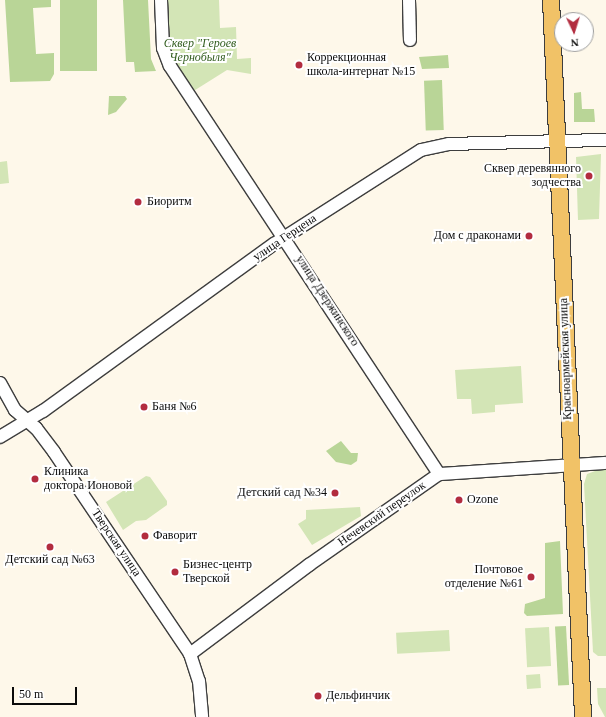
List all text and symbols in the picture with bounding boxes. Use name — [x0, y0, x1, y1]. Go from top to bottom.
north arrow — [554, 12, 594, 52]
park label: Сквер "Героев Чернобыля" — [164, 37, 236, 65]
text: N — [570, 37, 579, 49]
place label: Коррекционная школа-интернат №15 — [307, 51, 415, 79]
marker: Коррекционная школа-интернат №15 — [294, 60, 304, 70]
place label: Сквер деревянного зодчества — [484, 162, 581, 190]
marker: Сквер деревянного зодчества — [584, 171, 594, 181]
place label: Биоритм — [147, 195, 192, 209]
marker: Биоритм — [132, 196, 144, 208]
street label: улица Герцена — [251, 211, 319, 265]
place label: Дом с драконами — [434, 229, 521, 243]
marker: Дом с драконами — [524, 231, 534, 241]
street label: улица Дзержинского — [292, 253, 362, 349]
street label: Красноармейская улица — [557, 298, 575, 420]
place label: Баня №6 — [152, 400, 197, 414]
marker: Баня №6 — [139, 402, 149, 412]
place label: Клиника доктора Ионовой — [44, 465, 132, 493]
marker: Клиника доктора Ионовой — [29, 473, 41, 485]
street label: Нечевский переулок — [335, 478, 429, 550]
place label: Детский сад №34 — [238, 486, 327, 500]
marker: Детский сад №34 — [330, 488, 340, 498]
place label: Ozone — [467, 493, 498, 507]
marker: Ozone — [454, 495, 464, 505]
street label: Тверская улица — [88, 507, 144, 579]
place label: Фаворит — [153, 529, 197, 543]
marker: Фаворит — [140, 531, 150, 541]
marker: Детский сад №63 — [45, 542, 55, 552]
place label: Детский сад №63 — [5, 553, 95, 567]
place label: Бизнес-центр Тверской — [183, 558, 252, 586]
place label: Почтовое отделение №61 — [445, 563, 523, 591]
marker: Бизнес-центр Тверской — [170, 567, 180, 577]
marker: Почтовое отделение №61 — [526, 572, 536, 582]
scale bar — [14, 679, 79, 705]
text: 50 m — [19, 687, 43, 701]
place label: Дельфинчик — [326, 689, 390, 703]
marker: Дельфинчик — [313, 691, 323, 701]

